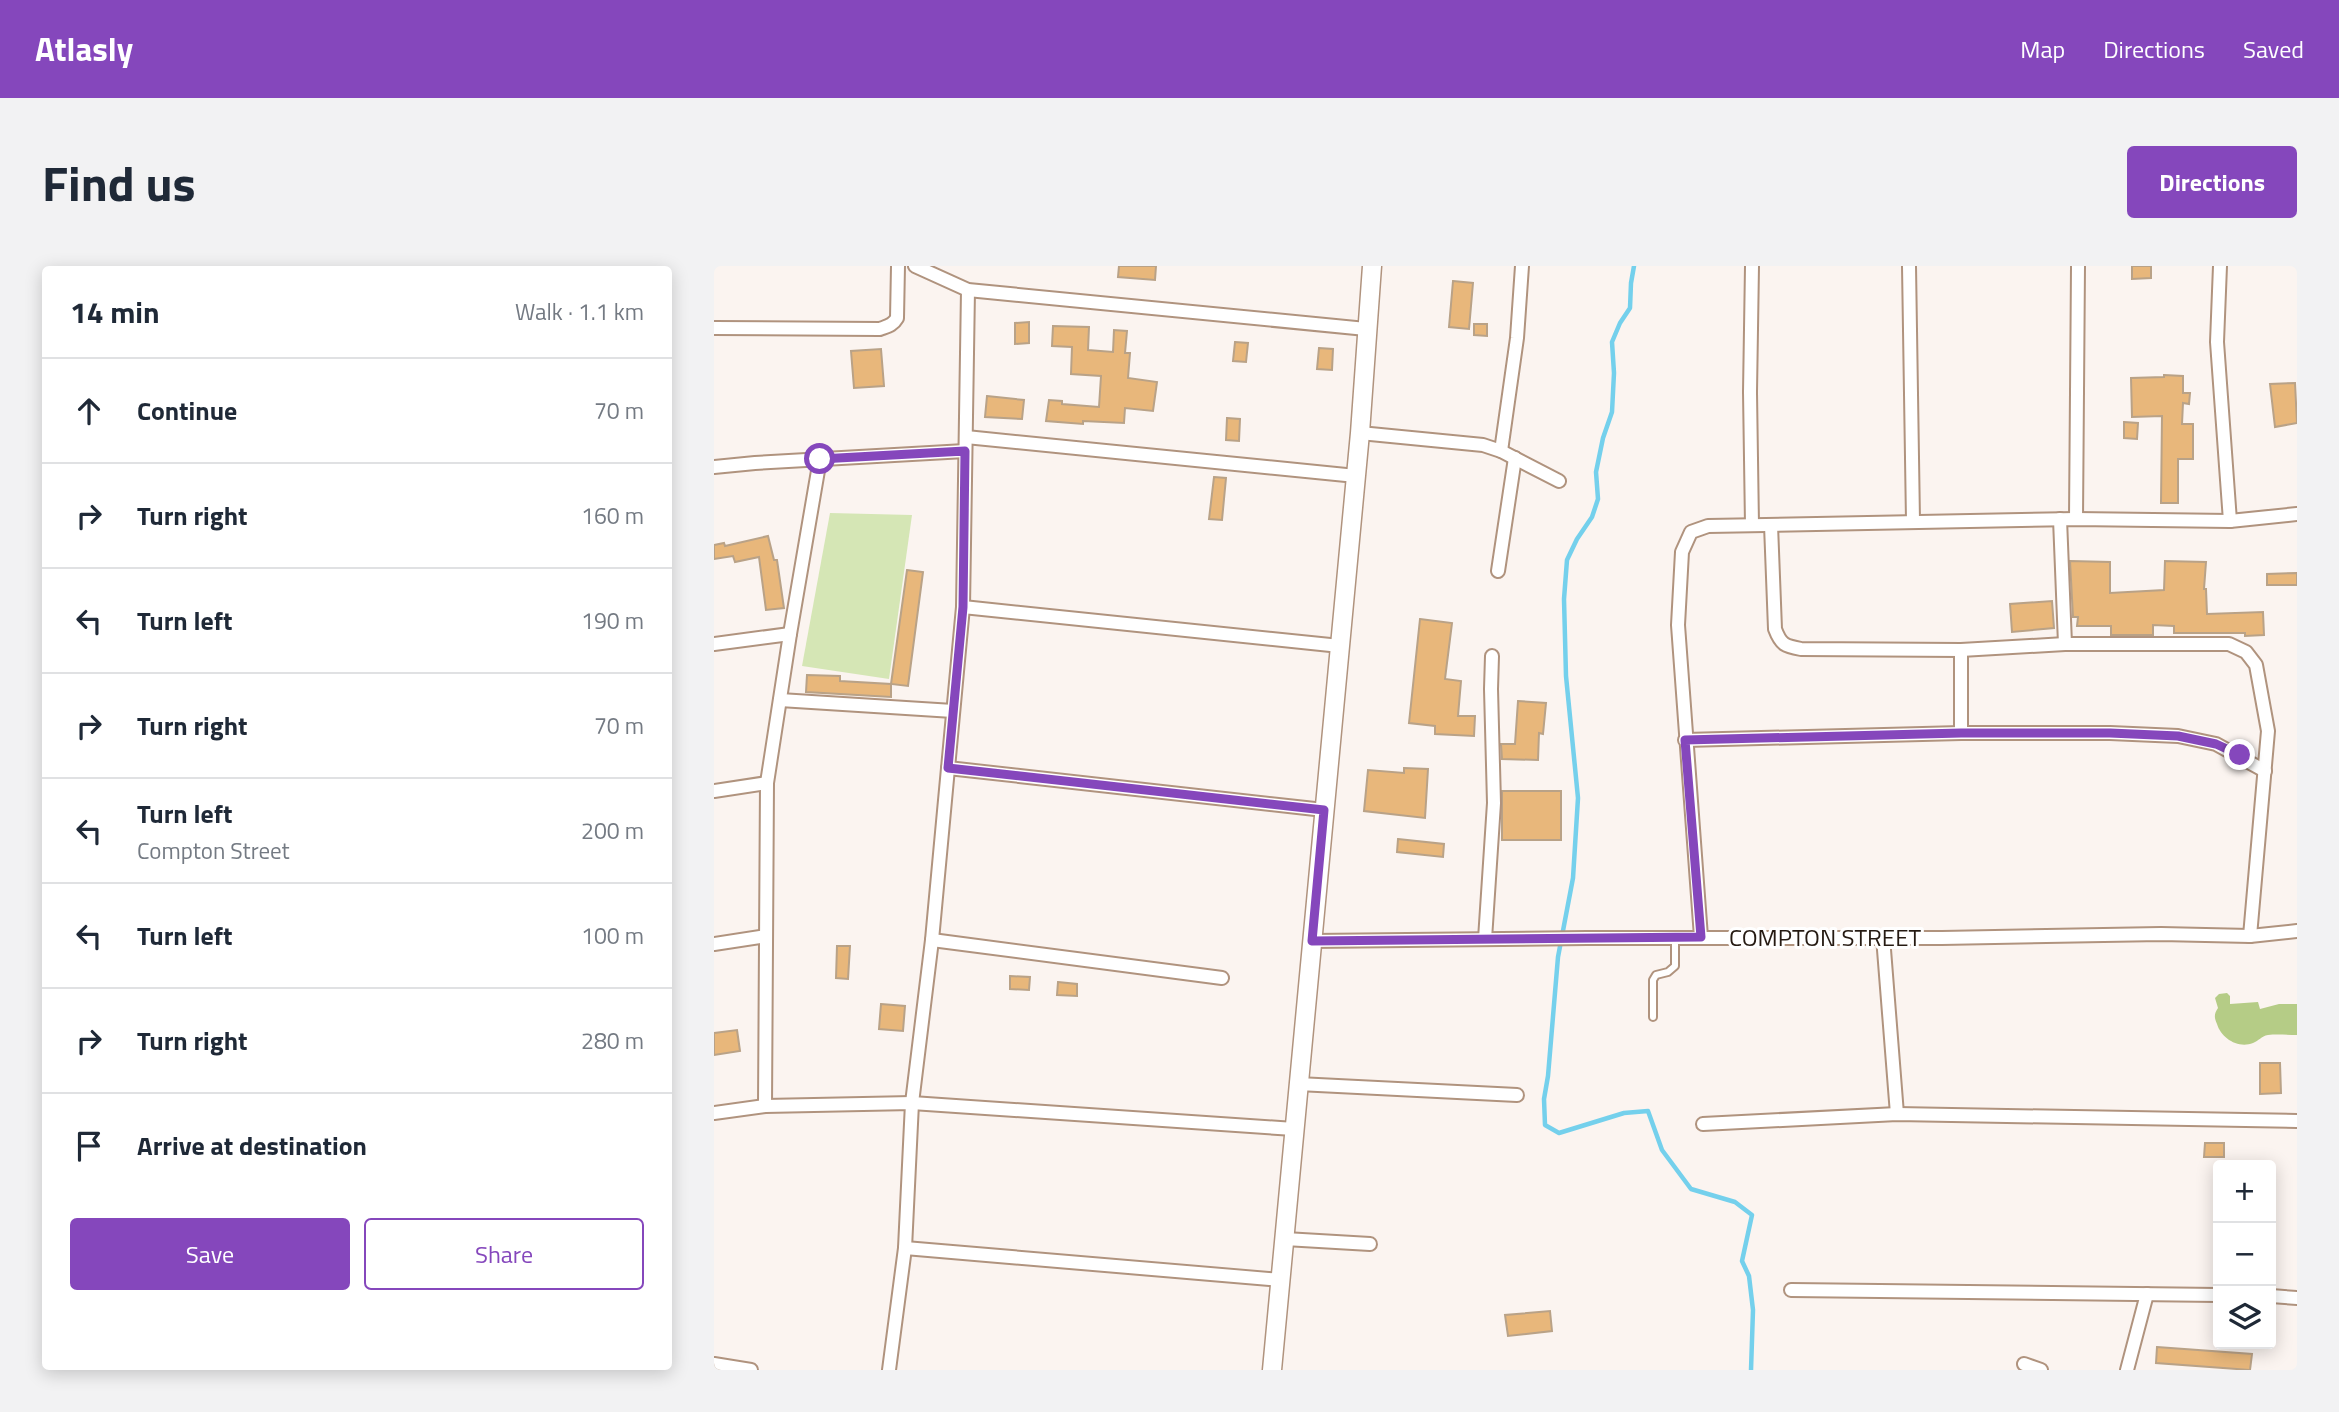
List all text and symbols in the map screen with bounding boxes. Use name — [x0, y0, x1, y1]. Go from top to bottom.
text: Atlasly — [35, 24, 133, 74]
text: Map — [2020, 31, 2065, 67]
text: Directions — [2103, 31, 2205, 67]
text: Saved — [2243, 31, 2304, 67]
text: Find us — [42, 145, 196, 220]
button: Directions — [2127, 146, 2297, 218]
text: 14 min — [70, 289, 160, 335]
text: Walk · 1.1 km — [515, 294, 644, 329]
text: Continue — [137, 391, 237, 430]
icon: ahead — [70, 392, 108, 430]
text: 70 m — [594, 393, 644, 428]
route start — [804, 443, 835, 474]
text: Turn right — [137, 496, 248, 535]
icon: right — [70, 497, 108, 535]
text: 160 m — [581, 498, 644, 533]
text: Turn left — [137, 601, 232, 640]
icon: left — [70, 602, 108, 640]
text: 190 m — [581, 603, 644, 638]
text: Turn right — [137, 706, 248, 745]
icon: right — [70, 707, 108, 745]
text: 70 m — [594, 708, 644, 743]
route end — [2224, 739, 2255, 770]
text: Turn left — [137, 794, 232, 833]
icon: left — [70, 812, 108, 850]
text: 200 m — [581, 813, 644, 848]
text: Compton Street — [137, 833, 290, 868]
text: Turn left — [137, 916, 232, 955]
icon: left — [70, 917, 108, 955]
text: 100 m — [581, 918, 644, 953]
street label: COMPTON STREET — [1729, 919, 1921, 955]
text: Turn right — [137, 1021, 248, 1060]
icon: right — [70, 1022, 108, 1060]
text: 280 m — [581, 1023, 644, 1058]
text: Arrive at destination — [137, 1126, 367, 1165]
icon: arrive — [70, 1127, 108, 1165]
map controls — [2213, 1160, 2276, 1349]
button: + — [2213, 1160, 2276, 1223]
button: Save — [70, 1218, 350, 1290]
button: Share — [364, 1218, 644, 1290]
button: − — [2213, 1223, 2276, 1286]
button: layers — [2213, 1286, 2276, 1349]

